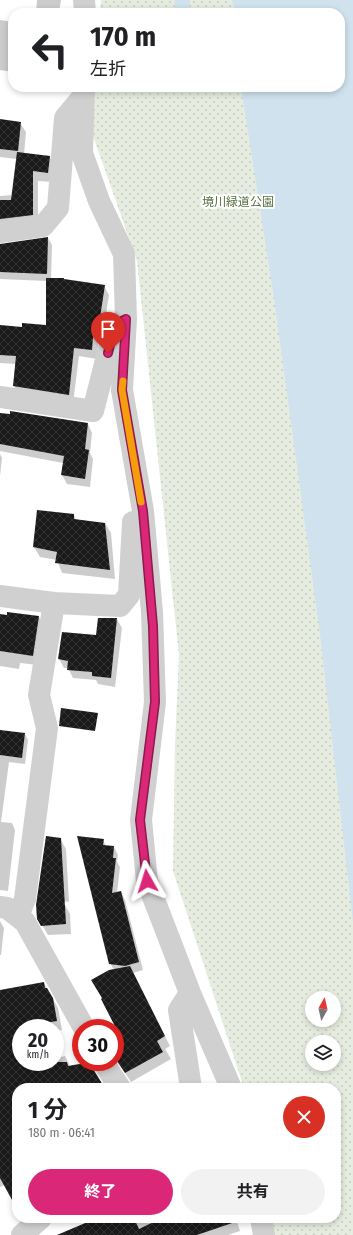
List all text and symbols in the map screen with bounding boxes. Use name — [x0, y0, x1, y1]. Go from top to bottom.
text: 170 m — [90, 20, 156, 53]
icon: left — [24, 24, 76, 76]
text: 左折 — [90, 58, 126, 80]
park label: 境川緑道公園 — [202, 195, 274, 209]
pin — [91, 312, 125, 353]
icon: arrive — [97, 318, 119, 340]
position arrow — [126, 860, 168, 902]
north arrow — [305, 991, 341, 1027]
map controls — [305, 991, 341, 1071]
speed limit sign: 30 — [72, 1019, 124, 1071]
text: 20 — [28, 1028, 48, 1052]
button: layers — [305, 1035, 341, 1071]
text: km/h — [27, 1049, 49, 1061]
text: 1 分 — [28, 1096, 67, 1124]
button: close — [283, 1096, 325, 1138]
text: 180 m · 06:41 — [28, 1125, 95, 1140]
button: 終了 — [28, 1169, 173, 1215]
button: 共有 — [181, 1169, 325, 1215]

